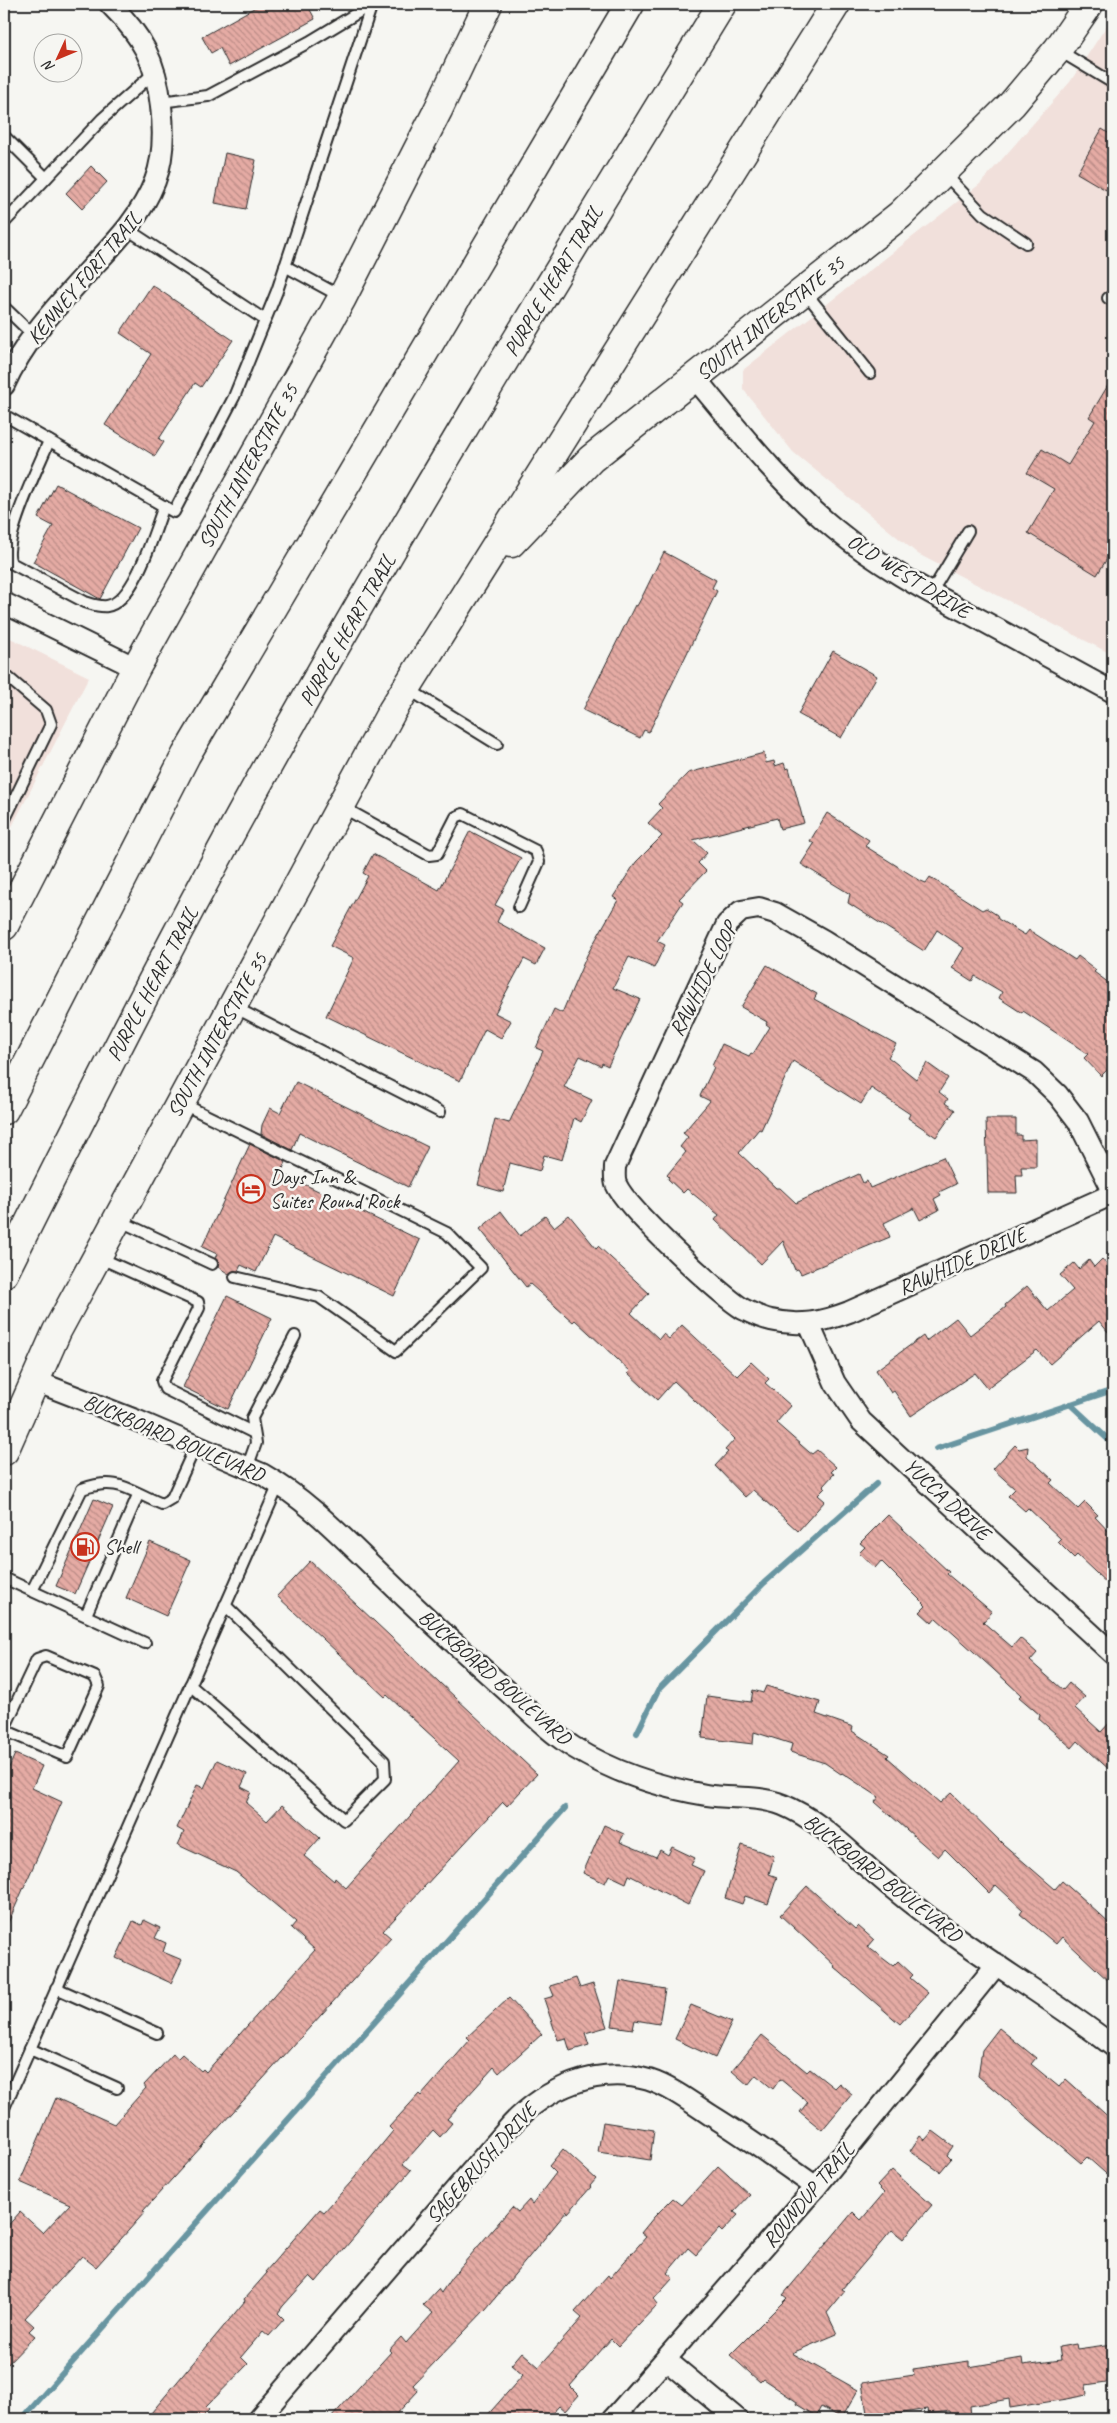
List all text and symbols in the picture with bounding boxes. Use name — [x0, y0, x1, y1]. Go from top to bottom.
north arrow — [32, 32, 82, 82]
text: N — [38, 56, 58, 76]
street label: PURPLE HEART TRAIL — [498, 200, 609, 361]
street label: KENNEY FORT TRAIL — [21, 206, 148, 349]
street label: SOUTH INTERSTATE 35 — [690, 249, 851, 386]
street label: SOUTH INTERSTATE 35 — [192, 378, 305, 553]
street label: OLD WEST DRIVE — [843, 528, 978, 626]
street label: PURPLE HEART TRAIL — [293, 549, 401, 710]
street label: PURPLE HEART TRAIL — [101, 902, 204, 1065]
street label: RAWHIDE LOOP — [663, 915, 744, 1040]
street label: SOUTH INTERSTATE 35 — [161, 947, 274, 1122]
place label: Days Inn & Suites Round Rock — [270, 1164, 401, 1214]
hotel icon: Days Inn & Suites Round Rock — [236, 1174, 266, 1204]
street label: RAWHIDE DRIVE — [894, 1220, 1032, 1301]
street label: BUCKBOARD BOULEVARD — [80, 1388, 270, 1489]
street label: YUCCA DRIVE — [898, 1452, 998, 1548]
fuel station icon: Shell — [70, 1532, 100, 1562]
place label: Shell — [104, 1534, 142, 1560]
street label: BUCKBOARD BOULEVARD — [413, 1604, 578, 1752]
street label: BUCKBOARD BOULEVARD — [799, 1808, 969, 1949]
street label: SAGEBRUSH DRIVE — [420, 2095, 544, 2229]
street label: ROUNDUP TRAIL — [757, 2137, 860, 2253]

